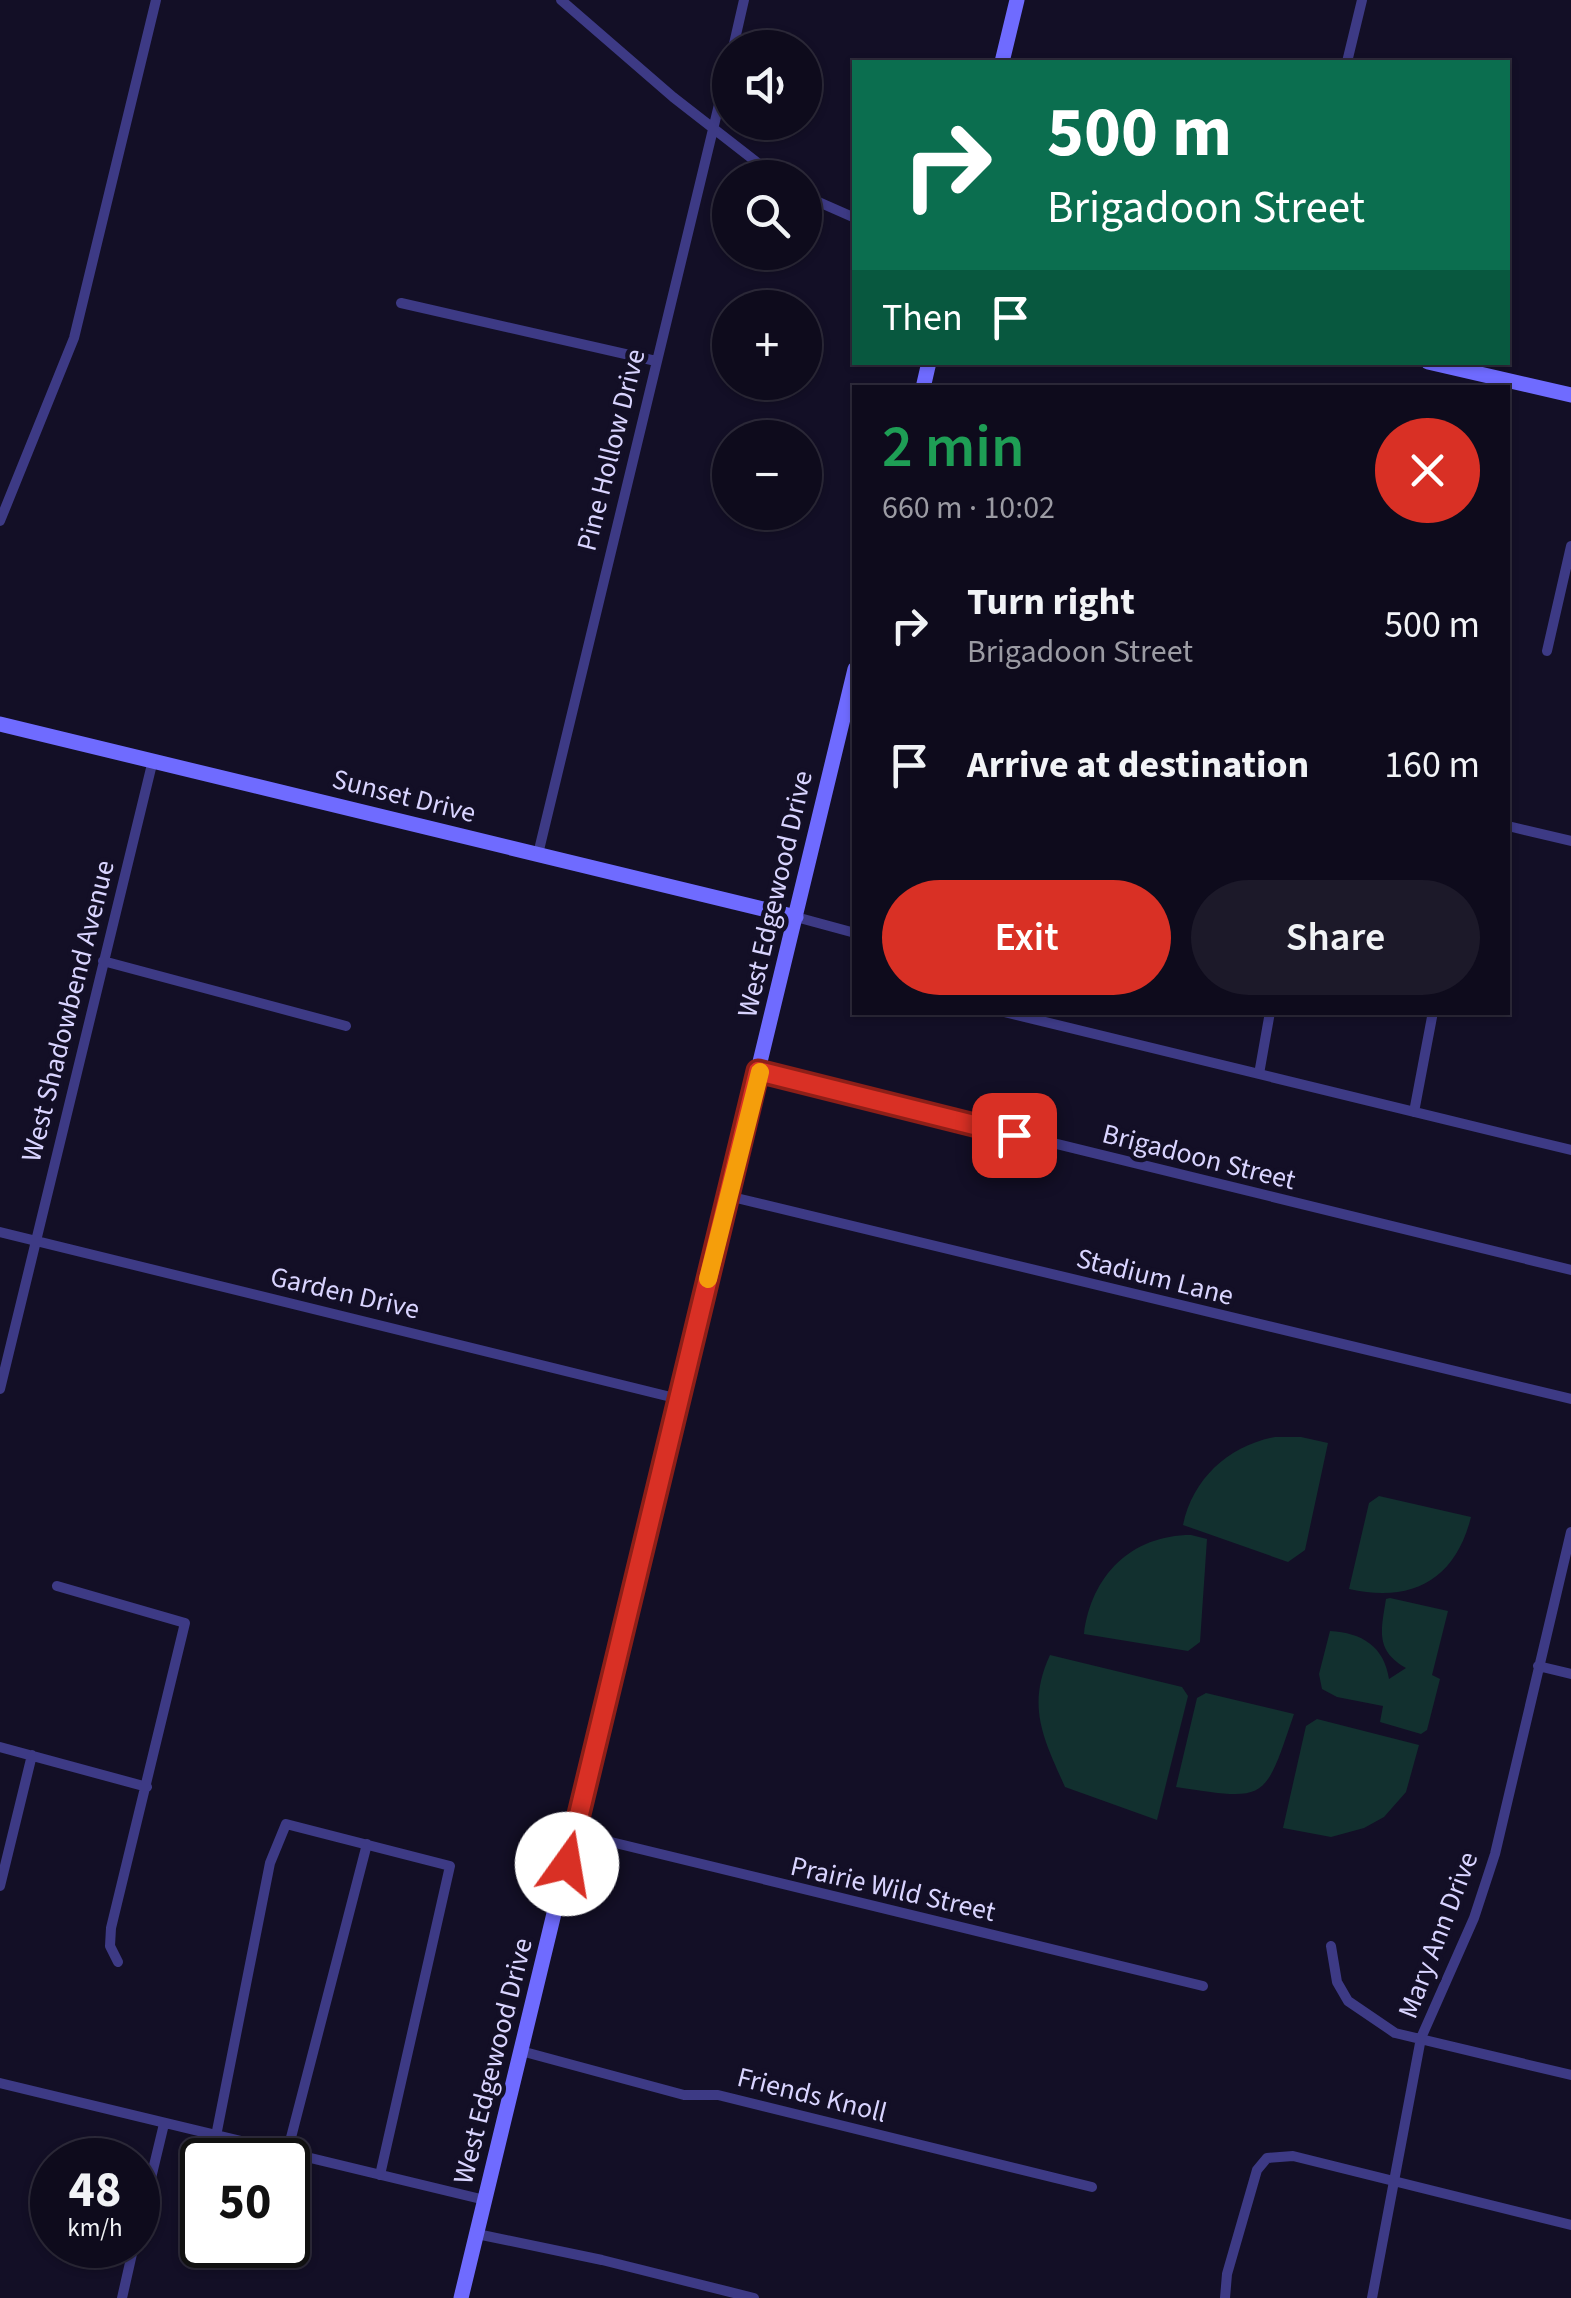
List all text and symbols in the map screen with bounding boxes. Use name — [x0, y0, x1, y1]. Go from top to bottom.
map controls — [712, 30, 822, 530]
button: sound — [712, 30, 822, 140]
text: 500 m — [1047, 83, 1232, 183]
icon: right — [882, 100, 1012, 230]
button: search — [712, 160, 822, 270]
text: Brigadoon Street — [1047, 176, 1365, 240]
button: + — [712, 290, 822, 400]
icon: arrive — [983, 290, 1038, 345]
text: Then — [882, 291, 963, 345]
street label: Pine Hollow Drive — [567, 345, 655, 555]
text: 2 min — [882, 405, 1025, 490]
button: close — [1375, 418, 1480, 523]
button: − — [712, 420, 822, 530]
text: 660 m · 10:02 — [882, 485, 1055, 531]
text: Turn right — [967, 575, 1135, 629]
icon: right — [882, 598, 937, 653]
text: 500 m — [1384, 598, 1480, 652]
text: Brigadoon Street — [967, 629, 1193, 675]
icon: arrive — [882, 738, 937, 793]
text: Arrive at destination — [967, 738, 1309, 792]
text: 160 m — [1384, 738, 1480, 792]
street label: Sunset Drive — [328, 759, 480, 833]
street label: West Edgewood Drive — [727, 767, 823, 1021]
street label: West Shadowbend Avenue — [11, 856, 125, 1166]
button: Exit — [882, 880, 1171, 995]
button: Share — [1191, 880, 1480, 995]
pin — [972, 1093, 1057, 1178]
icon: arrive — [987, 1108, 1042, 1163]
street label: Brigadoon Street — [1098, 1114, 1300, 1200]
street label: Stadium Lane — [1072, 1238, 1238, 1316]
street label: Garden Drive — [267, 1256, 423, 1330]
position arrow — [515, 1812, 619, 1916]
street label: Prairie Wild Street — [787, 1846, 1000, 1932]
street label: Mary Ann Drive — [1388, 1846, 1488, 2024]
street label: West Edgewood Drive — [443, 1934, 543, 2188]
street label: Friends Knoll — [733, 2057, 891, 2133]
speed limit sign: 50 — [180, 2138, 310, 2268]
text: 48 — [69, 2155, 121, 2226]
text: km/h — [67, 2210, 123, 2246]

